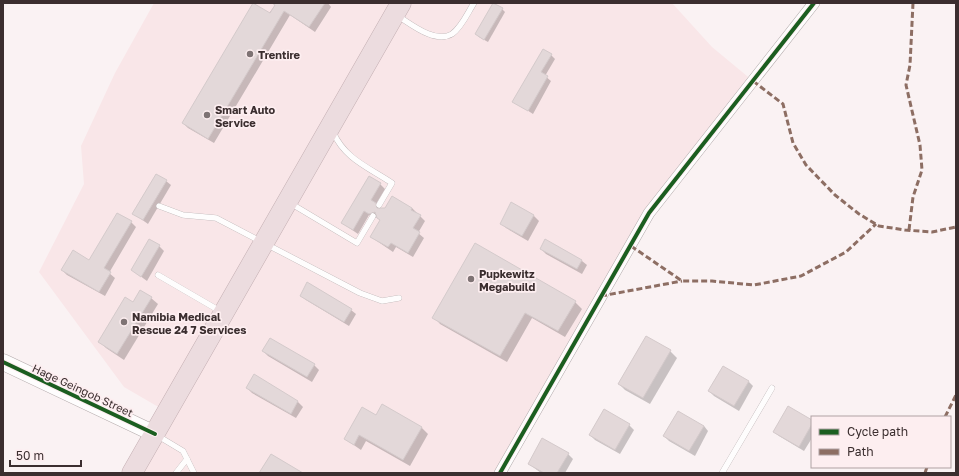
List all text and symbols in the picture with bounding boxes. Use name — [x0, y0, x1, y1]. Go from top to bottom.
place label: Trentire — [258, 48, 301, 61]
marker: Trentire — [245, 49, 255, 59]
place label: Smart Auto Service — [215, 103, 276, 129]
marker: Smart Auto Service — [202, 110, 212, 120]
place label: Pupkewitz Megabuild — [479, 267, 535, 293]
marker: Pupkewitz Megabuild — [466, 274, 476, 284]
place label: Namibia Medical Rescue 24 7 Services — [132, 310, 246, 336]
marker: Namibia Medical Rescue 24 7 Services — [119, 317, 129, 327]
street label: Hage Geingob Street — [31, 361, 135, 419]
legend — [811, 416, 951, 468]
text: Cycle path — [847, 424, 908, 439]
scale bar — [10, 442, 81, 468]
text: Path — [847, 444, 874, 459]
text: 50 m — [16, 448, 44, 463]

